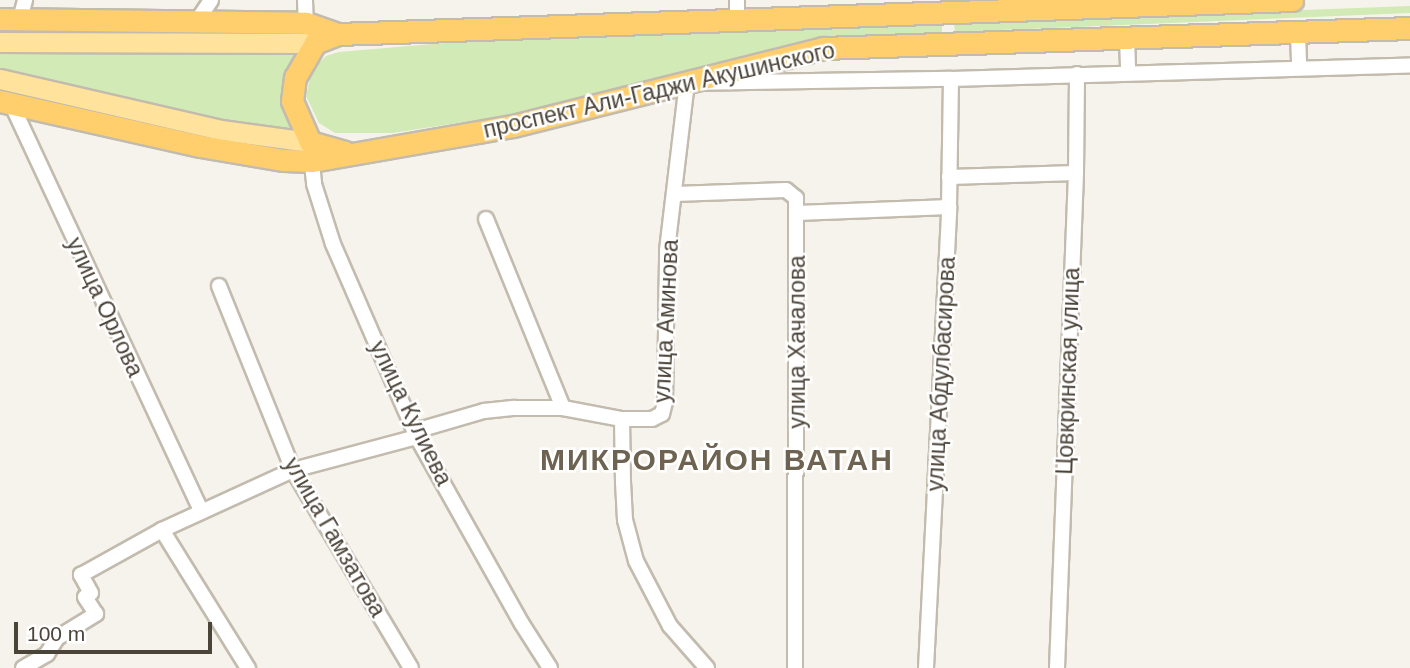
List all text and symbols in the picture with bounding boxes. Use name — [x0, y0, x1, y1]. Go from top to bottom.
street label: проспект Али-Гаджи Акушинского — [481, 36, 837, 144]
street label: улица Орлова — [61, 233, 149, 381]
street label: улица Аминова — [648, 238, 684, 404]
street label: улица Хачалова — [783, 255, 811, 429]
street label: улица Абдулбасирова — [921, 256, 961, 492]
street label: Цовкринская улица — [1051, 267, 1085, 475]
street label: улица Кулиева — [364, 336, 458, 490]
district label: МИКРОРАЙОН ВАТАН — [542, 442, 892, 478]
street label: улица Гамзатова — [278, 452, 392, 622]
scale bar — [18, 608, 215, 652]
text: 100 m — [27, 622, 85, 645]

